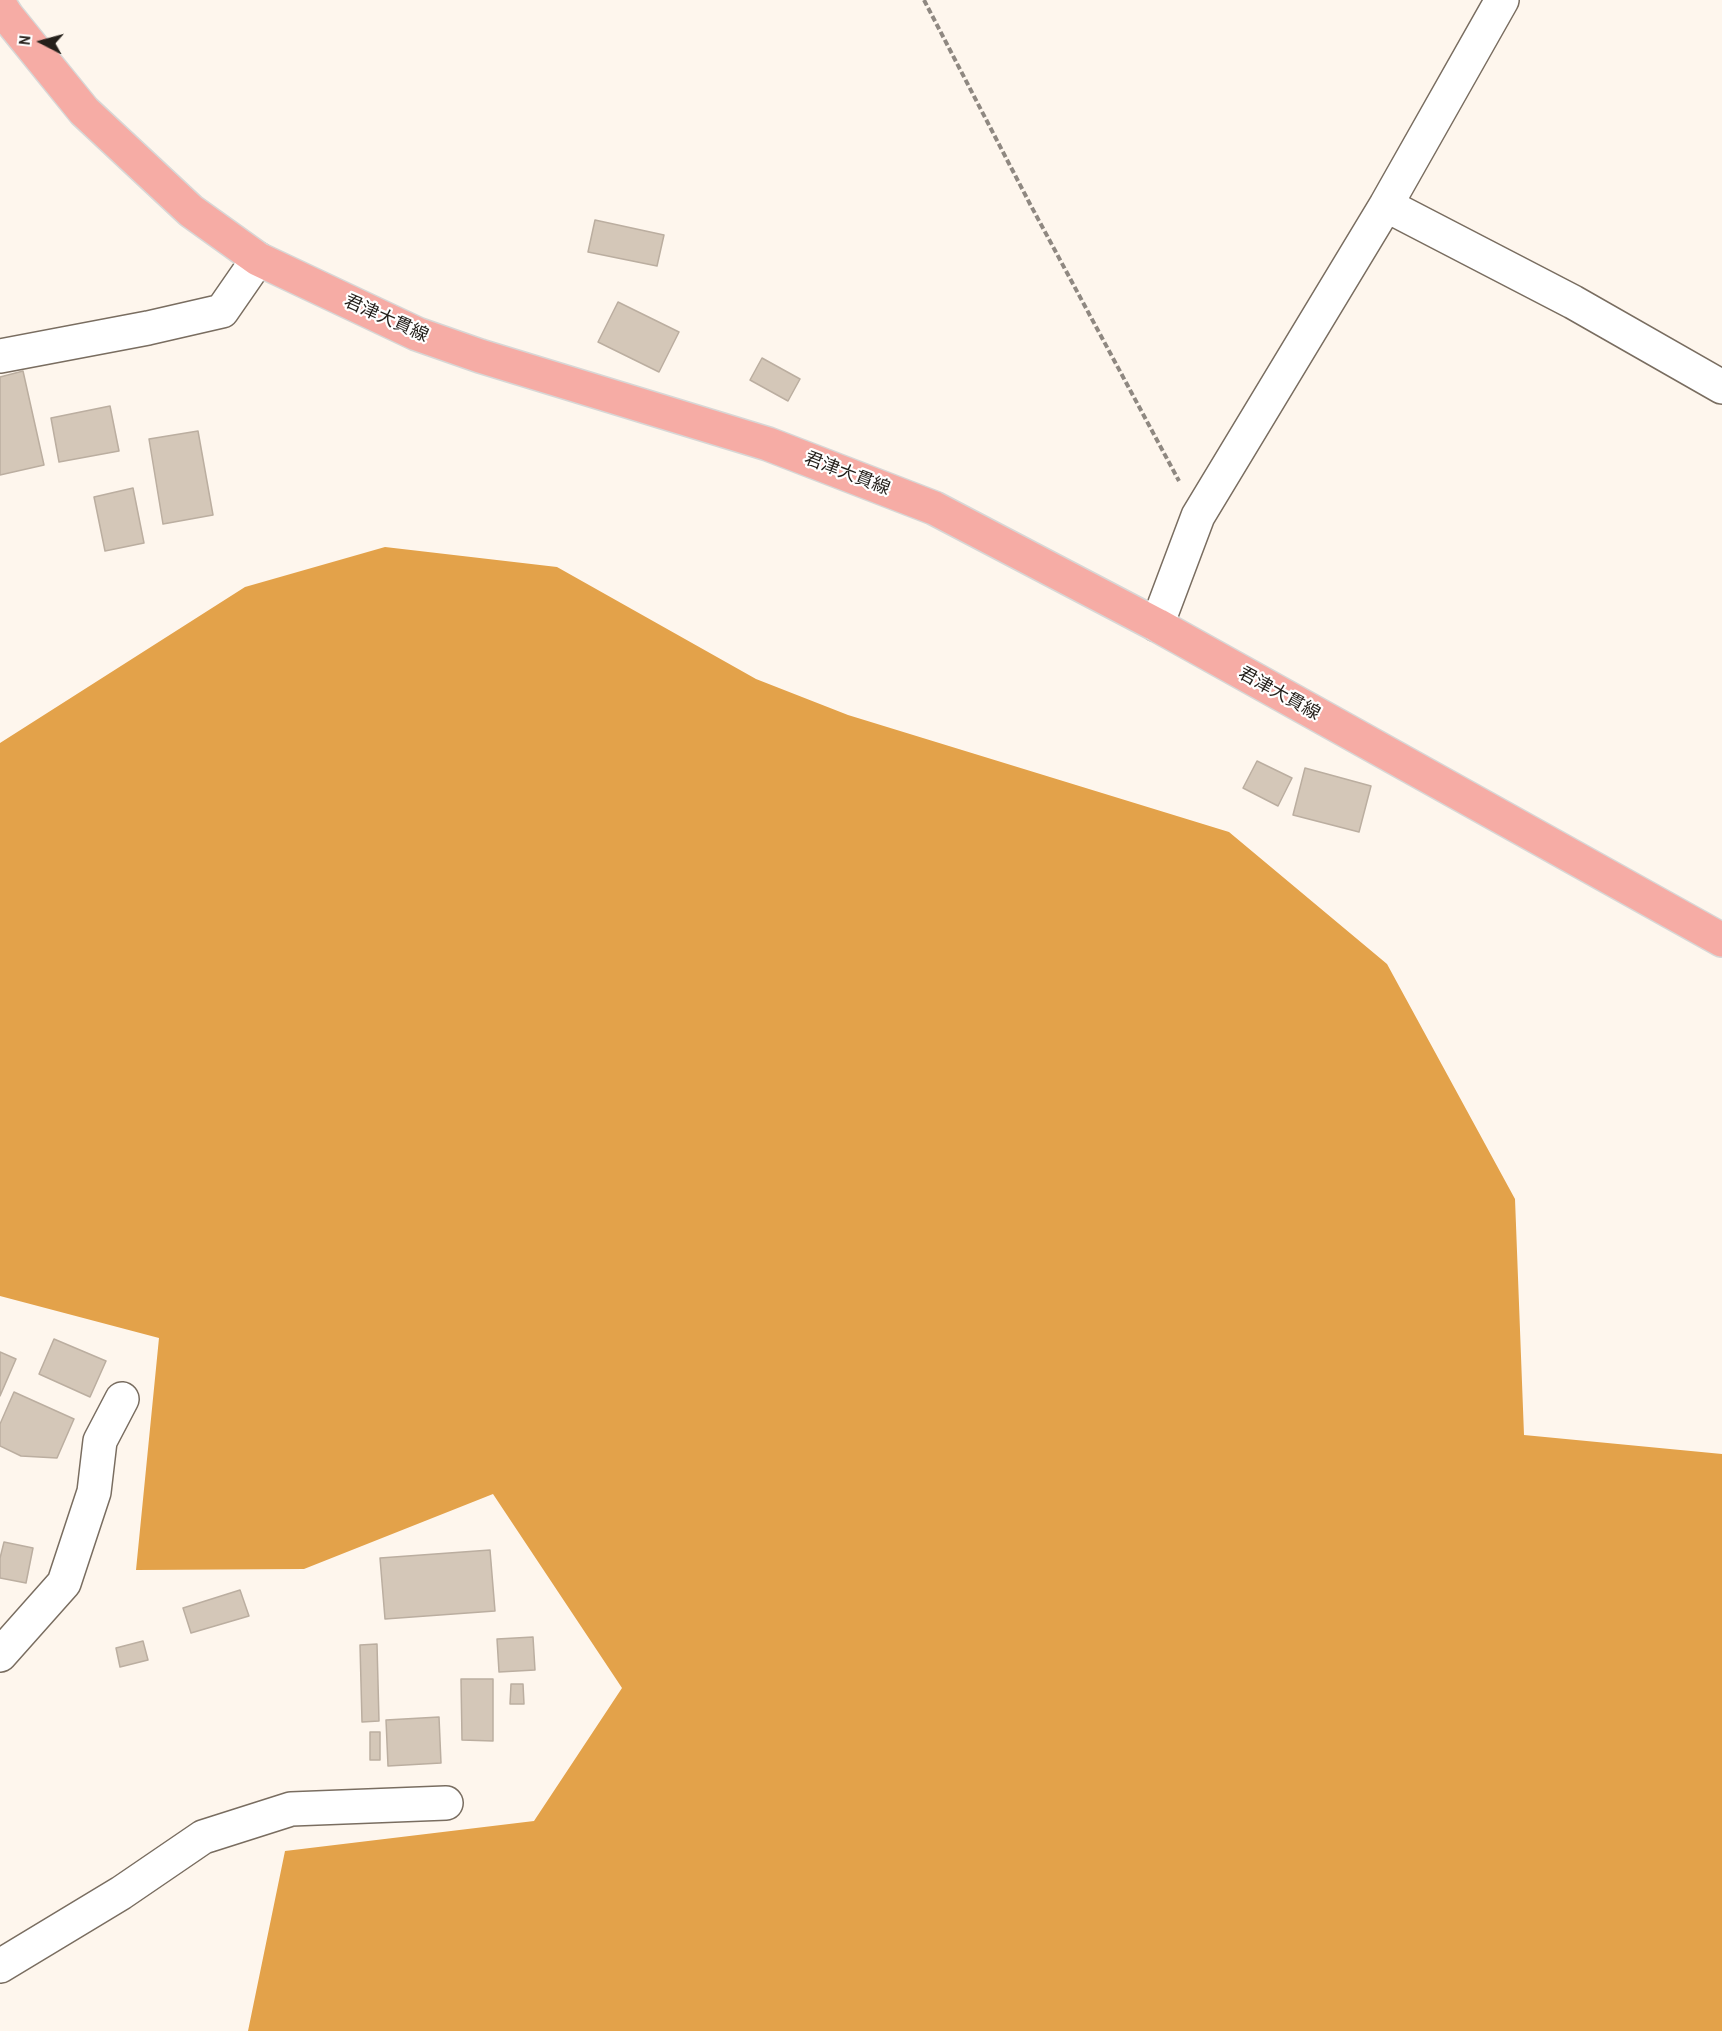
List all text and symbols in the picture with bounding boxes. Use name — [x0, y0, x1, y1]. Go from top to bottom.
north arrow — [12, 12, 72, 72]
text: N — [13, 34, 36, 46]
street label: 君津大貫線 — [340, 291, 432, 347]
street label: 君津大貫線 — [801, 448, 893, 500]
street label: 君津大貫線 — [1234, 663, 1324, 725]

